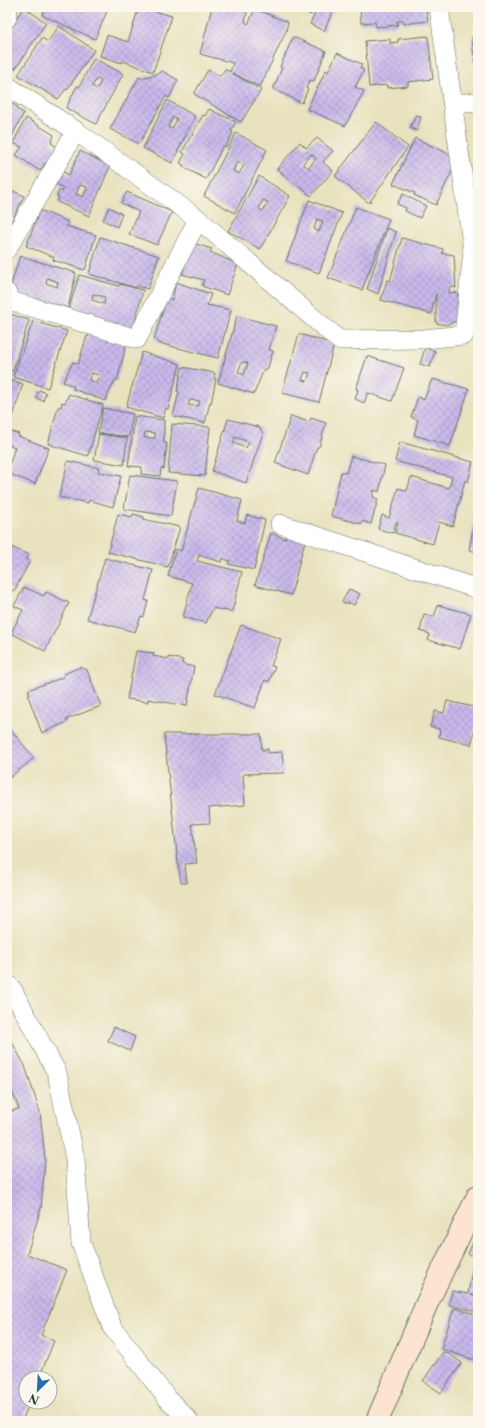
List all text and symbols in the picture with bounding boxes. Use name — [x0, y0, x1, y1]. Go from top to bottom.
north arrow — [18, 1370, 58, 1410]
text: N — [26, 1391, 41, 1407]

